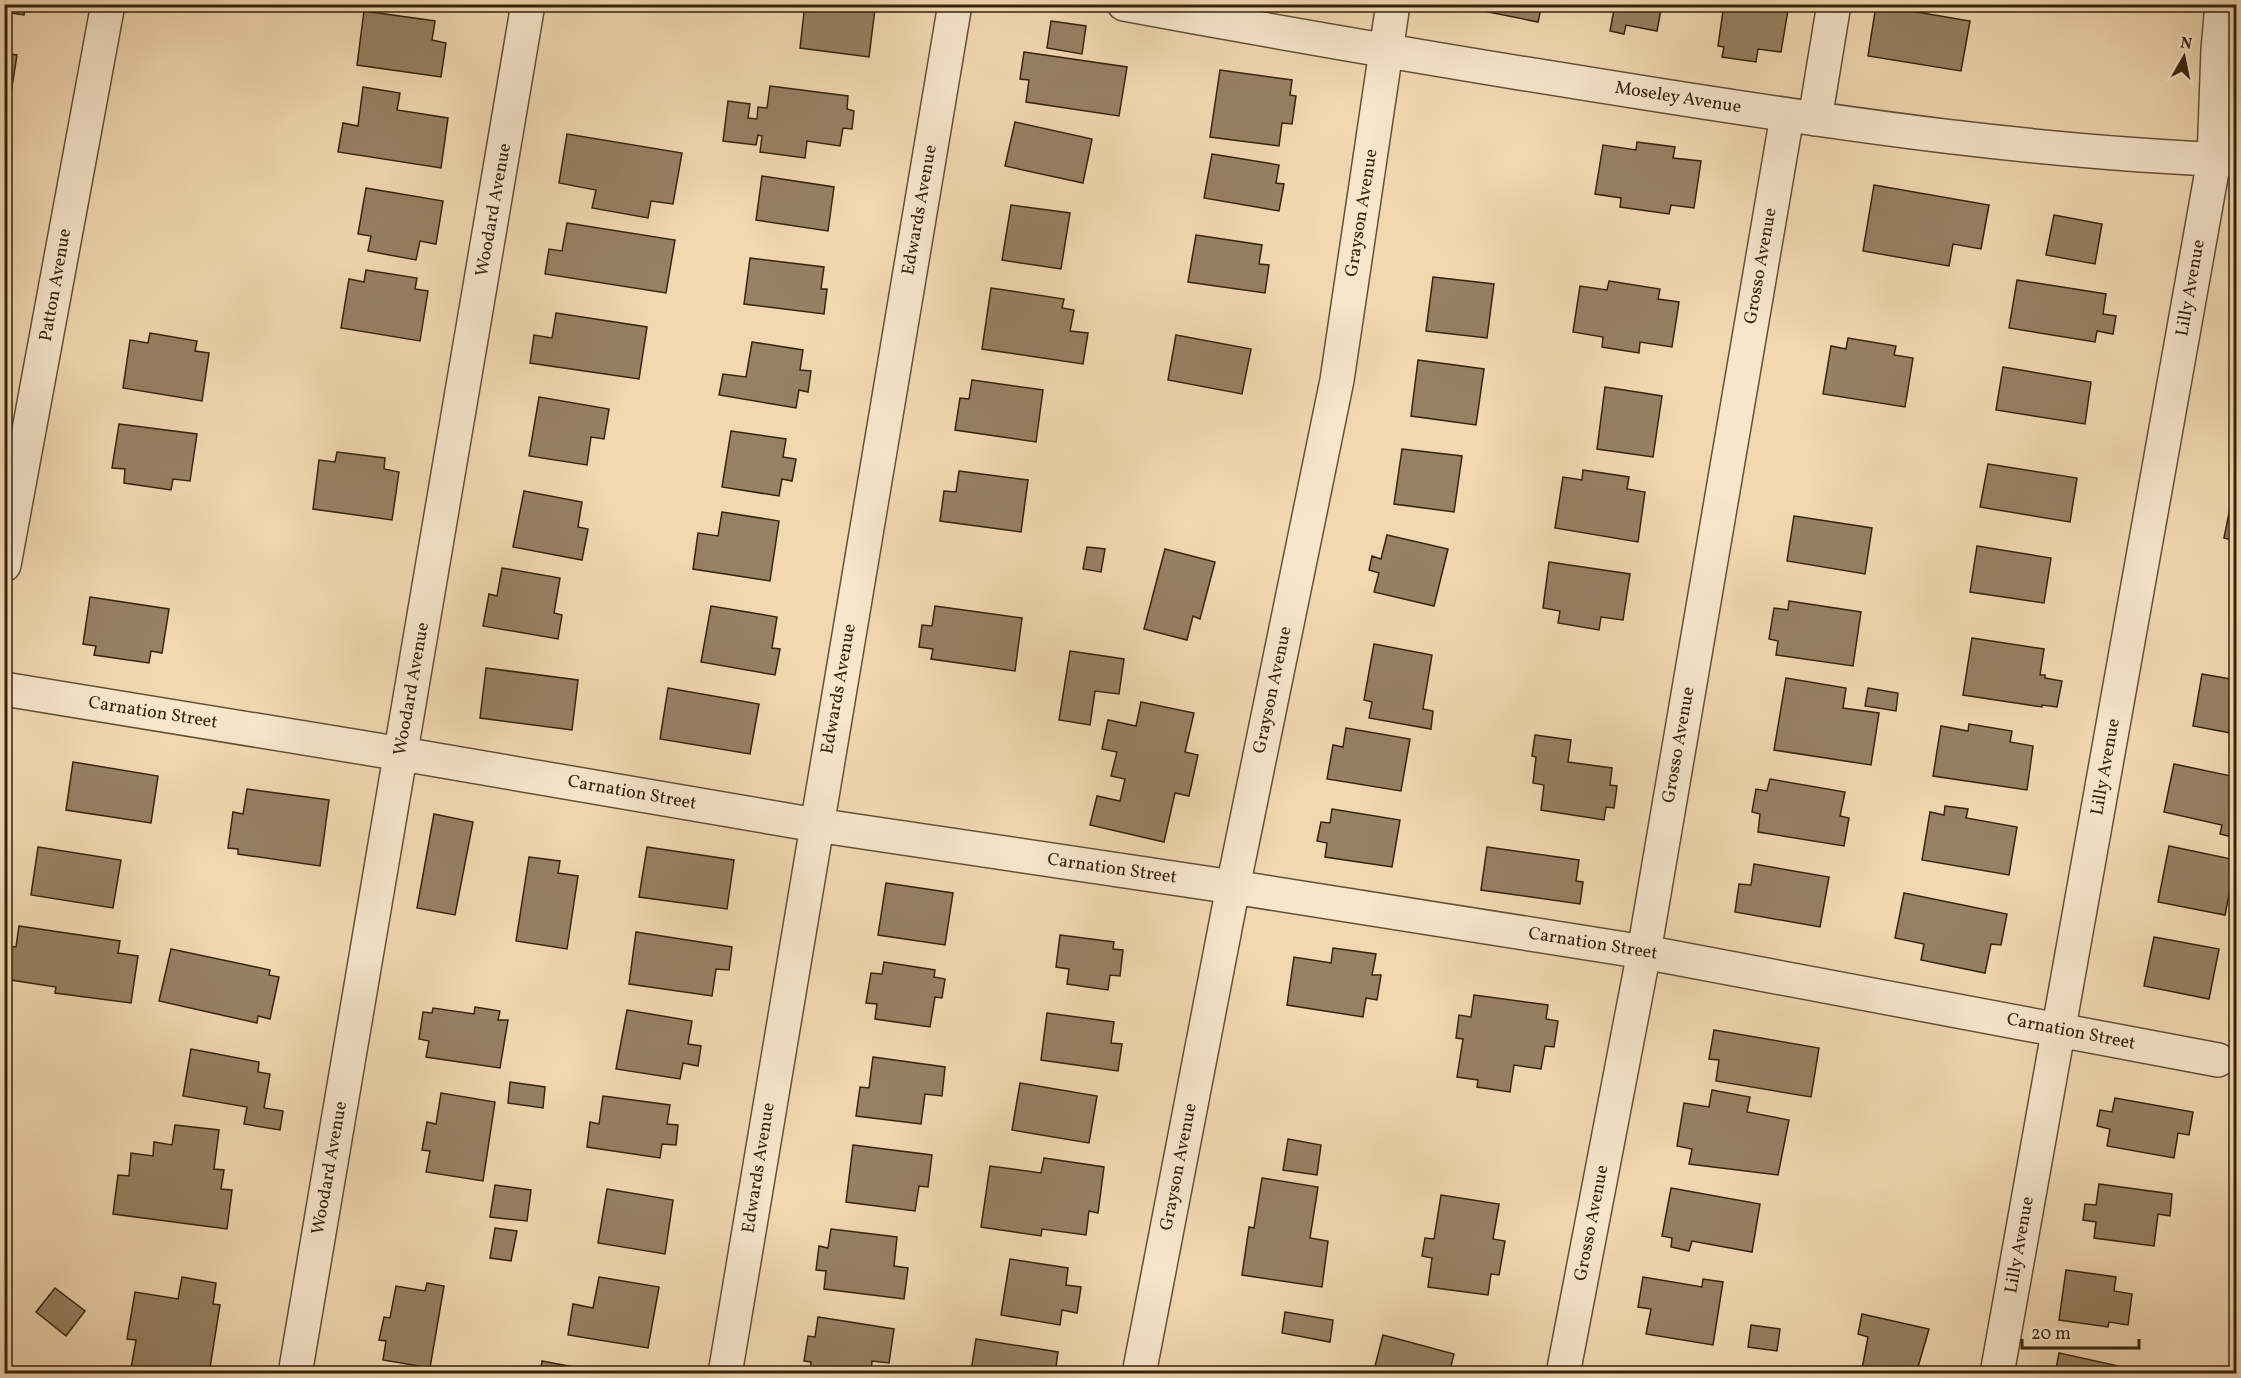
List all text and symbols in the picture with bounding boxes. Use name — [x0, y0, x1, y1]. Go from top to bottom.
north arrow — [2154, 27, 2214, 87]
text: N — [2179, 32, 2194, 56]
street label: Moseley Avenue — [1613, 76, 1743, 120]
street label: Woodard Avenue — [470, 141, 518, 279]
street label: Edwards Avenue — [896, 143, 944, 277]
street label: Grayson Avenue — [1340, 147, 1384, 279]
street label: Grosso Avenue — [1738, 206, 1784, 326]
street label: Patton Avenue — [34, 227, 78, 343]
street label: Lilly Avenue — [2170, 238, 2212, 338]
street label: Woodard Avenue — [388, 620, 436, 758]
street label: Edwards Avenue — [815, 622, 863, 756]
street label: Grayson Avenue — [1247, 624, 1299, 756]
street label: Grosso Avenue — [1656, 685, 1702, 805]
street label: Carnation Street — [87, 690, 219, 736]
street label: Lilly Avenue — [2085, 717, 2127, 817]
street label: Carnation Street — [566, 769, 698, 817]
street label: Carnation Street — [1046, 848, 1178, 890]
street label: Carnation Street — [1527, 921, 1659, 967]
street label: Carnation Street — [2005, 1007, 2137, 1057]
street label: Woodard Avenue — [306, 1099, 354, 1237]
street label: Edwards Avenue — [736, 1101, 782, 1235]
street label: Grayson Avenue — [1154, 1101, 1204, 1233]
street label: Grosso Avenue — [1568, 1163, 1616, 1283]
street label: Lilly Avenue — [1999, 1195, 2041, 1295]
scale bar — [2022, 1312, 2139, 1350]
text: 20 m — [2031, 1322, 2071, 1347]

